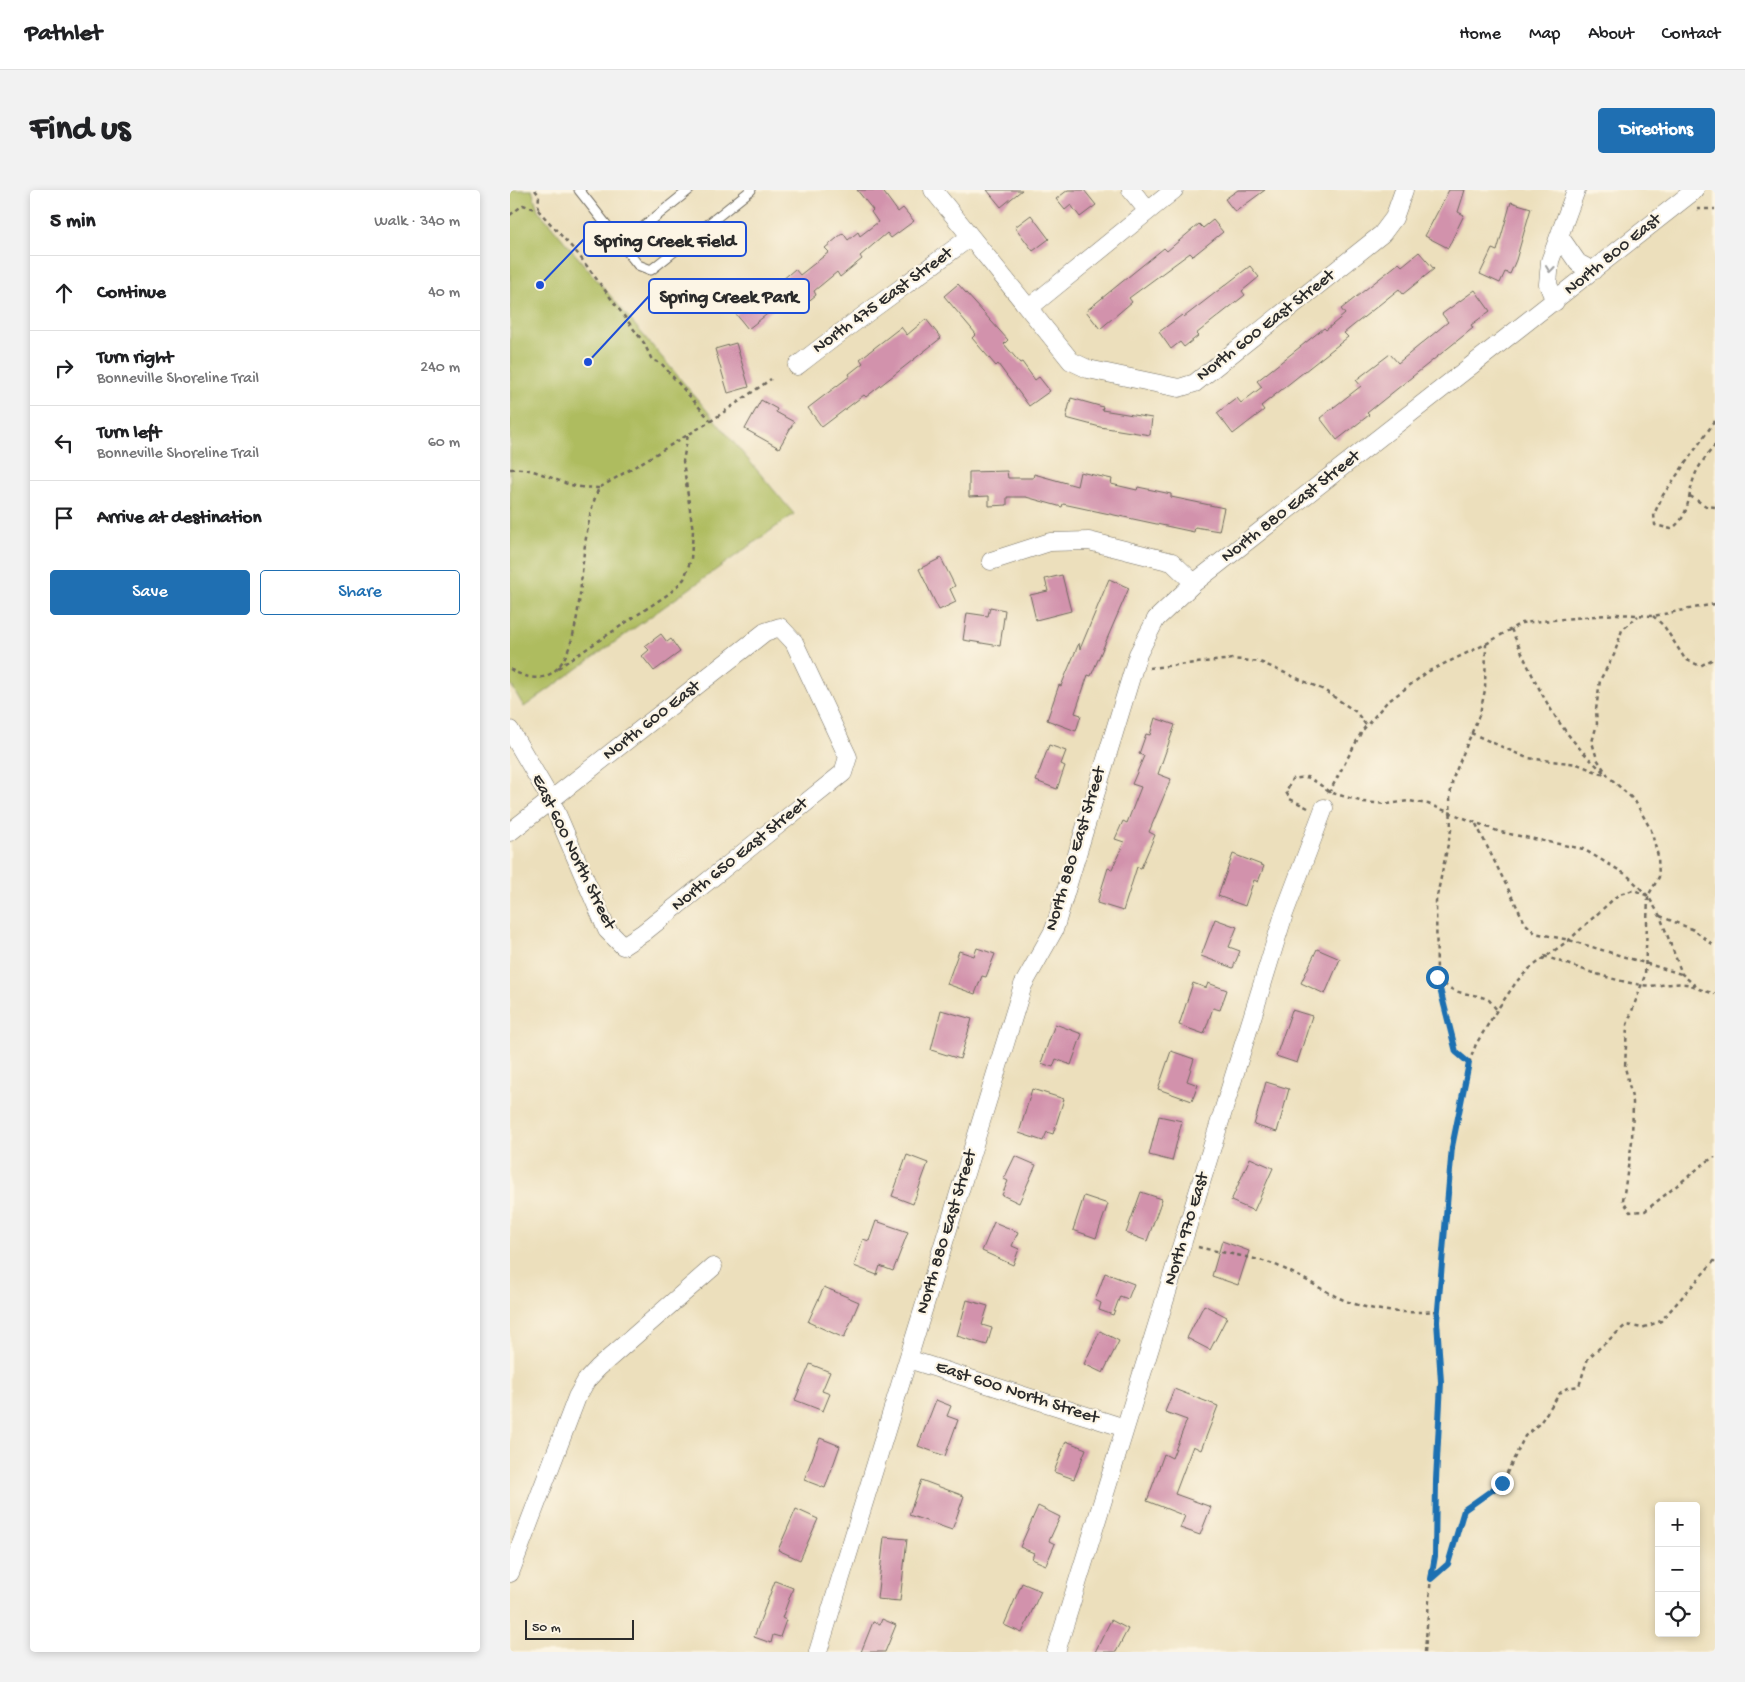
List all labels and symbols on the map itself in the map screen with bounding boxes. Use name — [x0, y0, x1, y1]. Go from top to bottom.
street label: North 800 East — [1560, 209, 1667, 300]
callout: Spring Creek Field — [584, 222, 746, 256]
text: Spring Creek Field — [594, 231, 738, 254]
street label: North 475 East Street — [809, 242, 958, 359]
street label: North 600 East Street — [1193, 264, 1341, 387]
one-way arrow — [1545, 265, 1556, 273]
callout: Spring Creek Park — [649, 279, 809, 313]
text: Spring Creek Park — [659, 287, 801, 310]
street label: North 880 East Street — [1217, 445, 1366, 568]
street label: North 600 East — [599, 675, 706, 766]
street label: North 880 East Street — [1041, 763, 1111, 934]
street label: East 600 North Street — [526, 771, 620, 934]
street label: North 650 East Street — [668, 793, 814, 916]
route start — [1426, 966, 1449, 989]
street label: North 880 East Street — [912, 1146, 982, 1317]
street label: North 970 East — [1160, 1169, 1215, 1288]
street label: East 600 North Street — [933, 1357, 1103, 1430]
route end — [1491, 1472, 1514, 1495]
scale bar — [525, 1617, 634, 1640]

